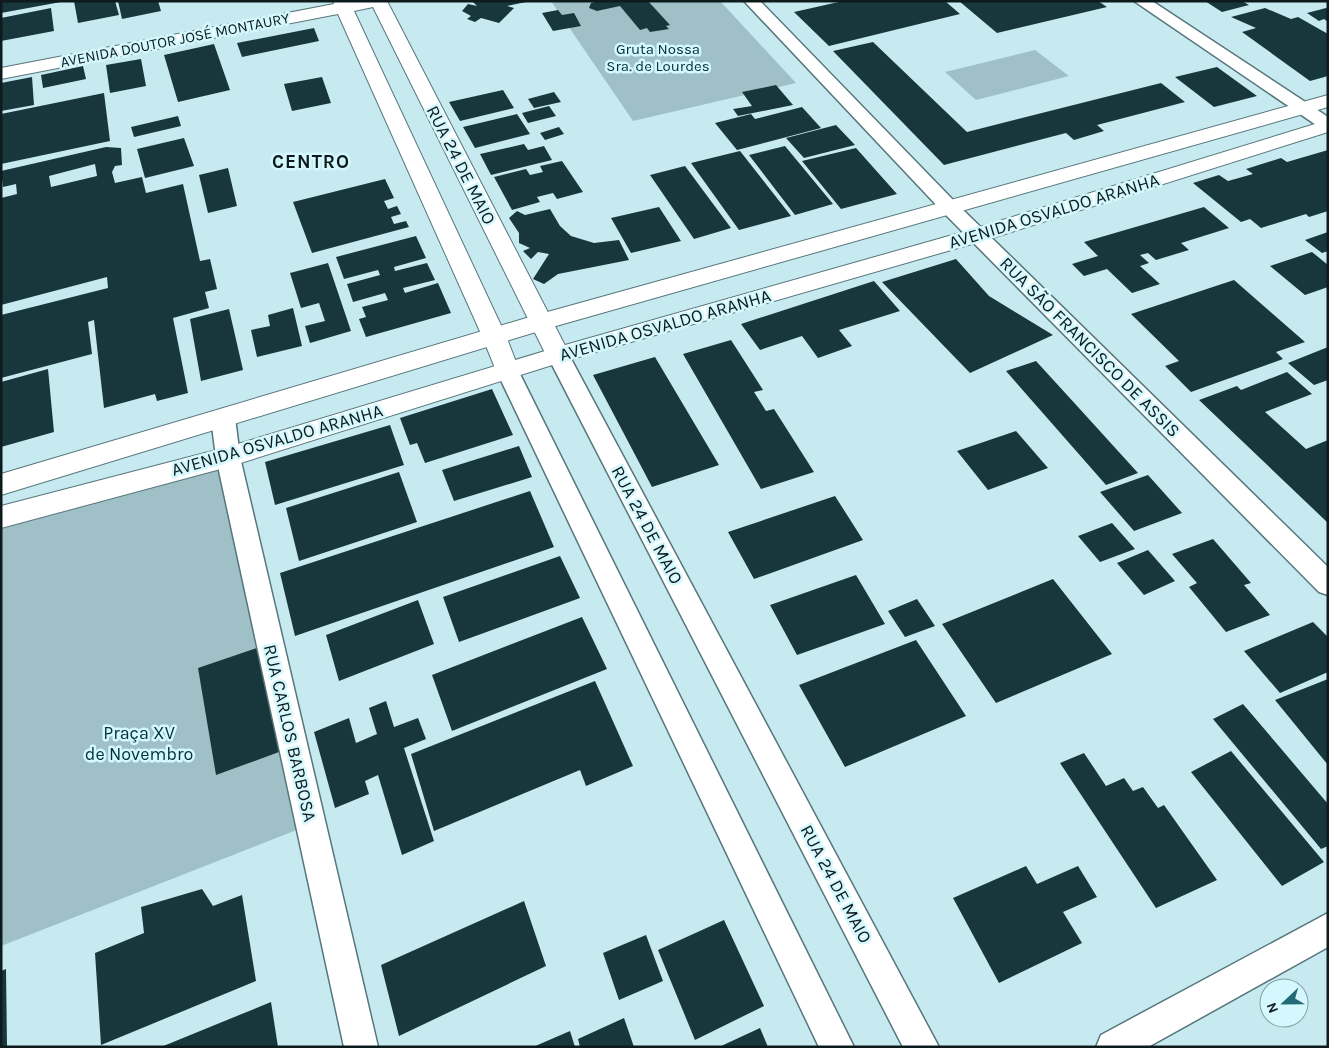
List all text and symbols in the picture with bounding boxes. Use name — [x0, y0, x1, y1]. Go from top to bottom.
street label: AVENIDA DOUTOR JOSÉ MONTAURY — [59, 9, 292, 71]
park label: Gruta Nossa Sra. de Lourdes — [606, 40, 710, 75]
street label: RUA 24 DE MAIO — [422, 102, 500, 228]
district label: CENTRO — [272, 151, 350, 173]
street label: AVENIDA OSVALDO ARANHA — [946, 168, 1162, 254]
street label: RUA SÃO FRANCISCO DE ASSIS — [995, 252, 1185, 442]
street label: AVENIDA OSVALDO ARANHA — [557, 284, 773, 366]
street label: AVENIDA OSVALDO ARANHA — [169, 399, 385, 481]
street label: RUA 24 DE MAIO — [607, 462, 687, 588]
street label: RUA CARLOS BARBOSA — [259, 642, 321, 824]
park label: Praça XV de Novembro — [85, 722, 193, 765]
street label: RUA 24 DE MAIO — [796, 821, 876, 947]
north arrow — [1259, 978, 1309, 1028]
text: N — [1263, 1000, 1282, 1016]

